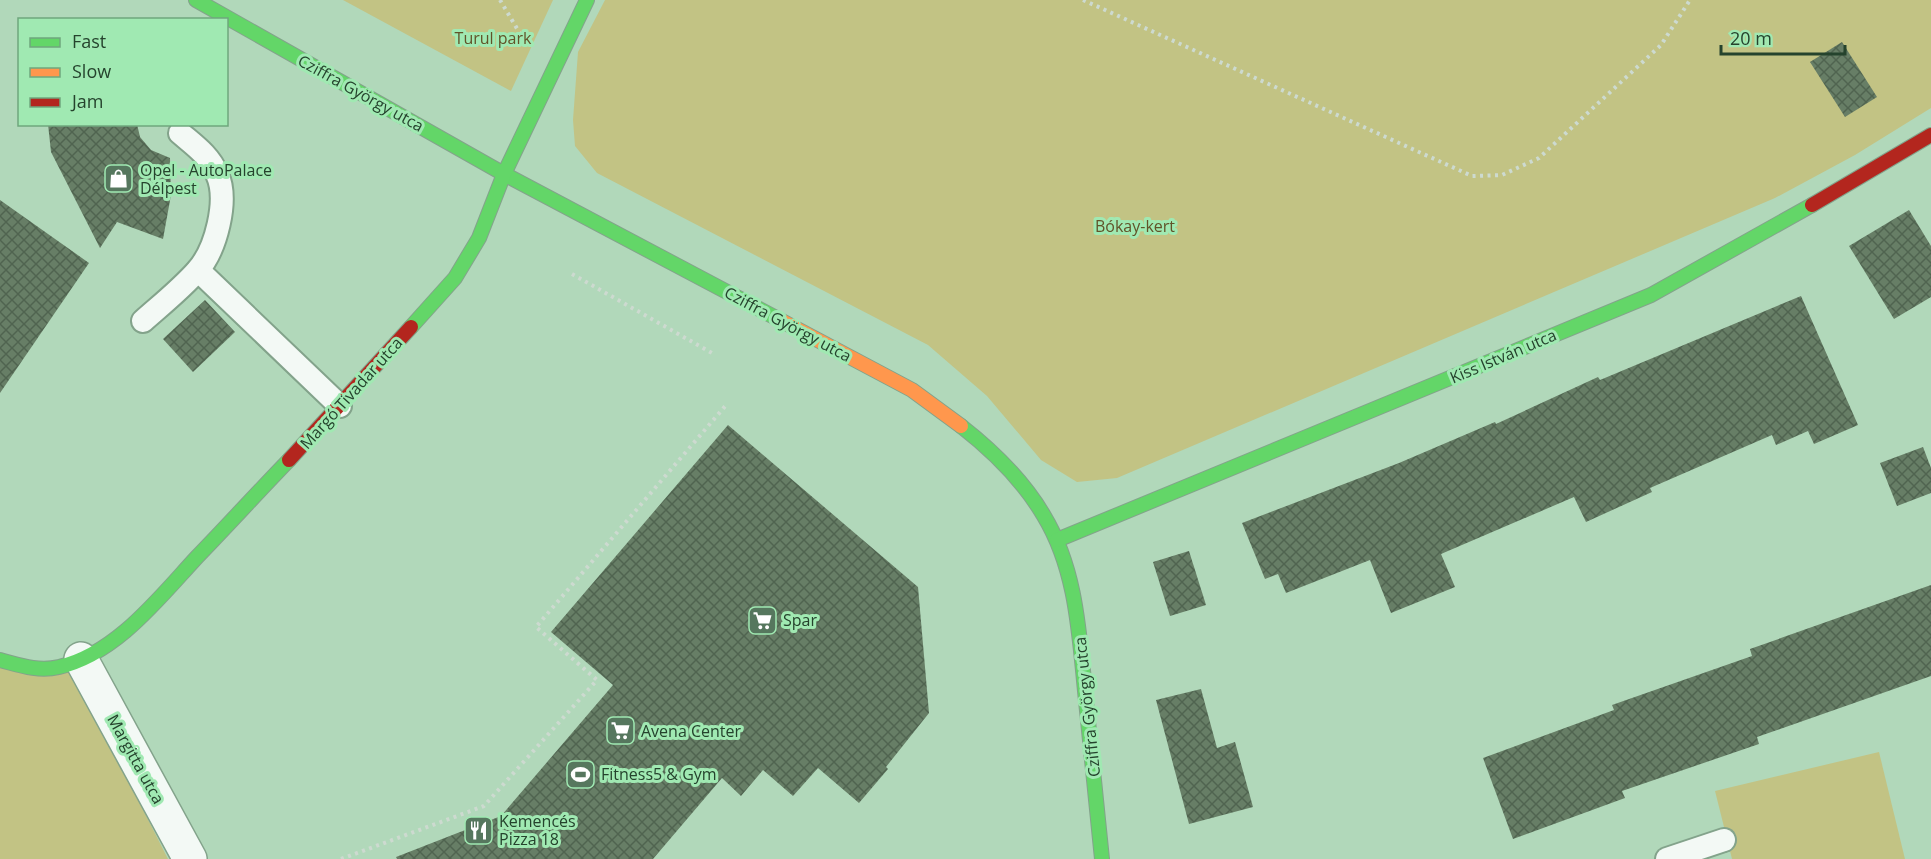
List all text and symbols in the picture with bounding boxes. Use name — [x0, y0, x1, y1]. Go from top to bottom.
legend — [18, 18, 228, 126]
scale bar — [1721, 18, 1846, 56]
text: 20 m — [1730, 26, 1772, 50]
park label: Turul park — [455, 27, 532, 49]
text: Fast — [72, 29, 106, 53]
street label: Cziffra György utca — [294, 49, 428, 137]
text: Slow — [72, 59, 111, 83]
text: Jam — [70, 89, 104, 113]
place label: Opel - AutoPalace Délpest — [140, 159, 272, 199]
shop icon: Opel - AutoPalace Délpest — [103, 163, 135, 195]
park label: Bókay-kert — [1095, 215, 1175, 237]
street label: Cziffra György utca — [721, 281, 855, 367]
street label: Kiss István utca — [1446, 324, 1560, 388]
street label: Margó Tivadar utca — [295, 332, 407, 454]
supermarket icon: Spar — [746, 604, 778, 636]
place label: Spar — [783, 609, 817, 631]
street label: Cziffra György utca — [1069, 636, 1105, 778]
street label: Margitta utca — [102, 710, 170, 808]
supermarket icon: Avena Center — [604, 715, 636, 747]
place label: Avena Center — [641, 720, 742, 742]
sports icon: Fitness5 & Gym — [564, 758, 596, 790]
place label: Fitness5 & Gym — [601, 763, 717, 785]
place label: Kemencés Pizza 18 — [499, 810, 576, 850]
restaurant icon: Kemencés Pizza 18 — [462, 814, 494, 846]

